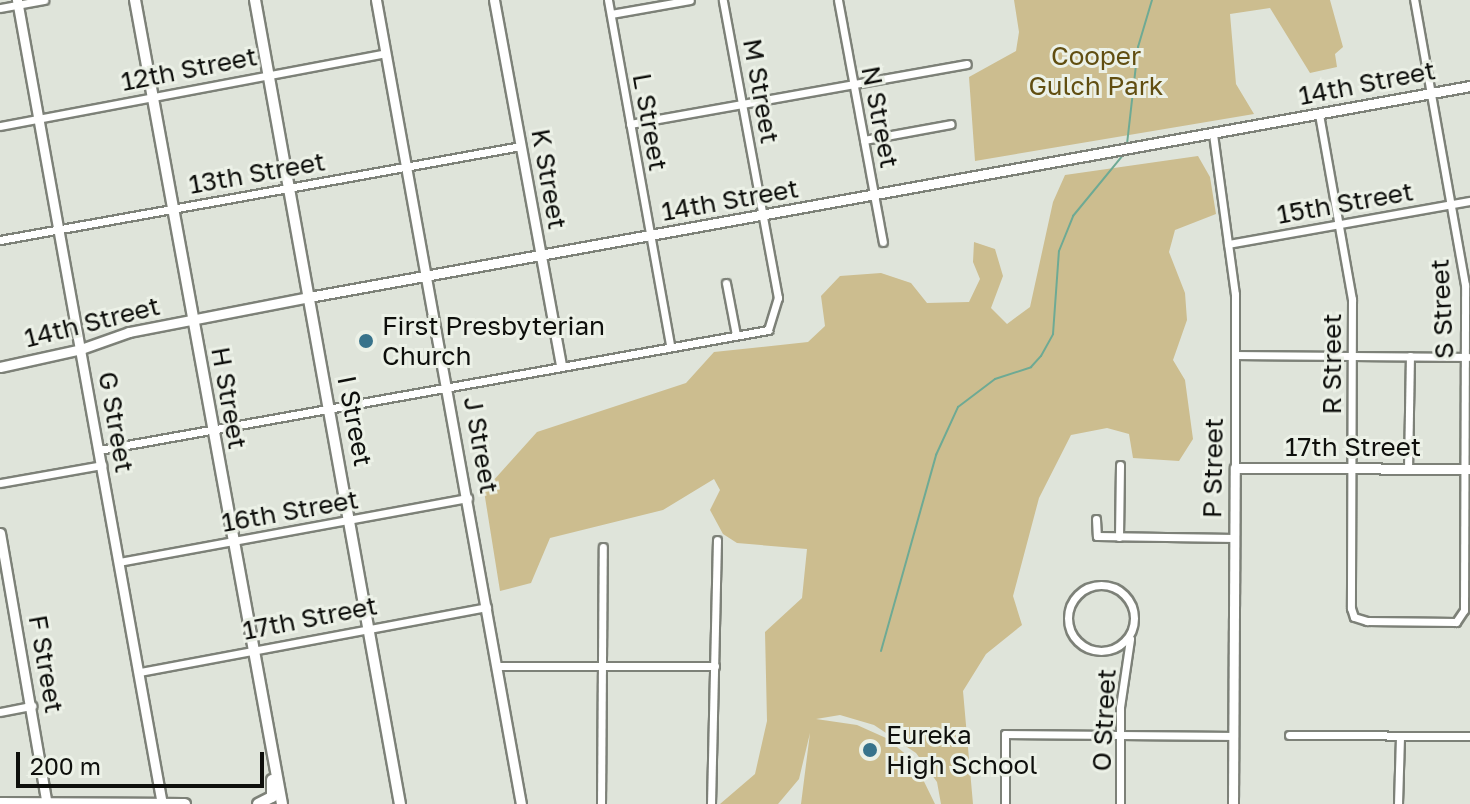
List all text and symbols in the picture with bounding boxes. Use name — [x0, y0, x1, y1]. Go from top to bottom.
street label: M Street — [736, 36, 786, 146]
park label: Cooper Gulch Park — [1028, 40, 1164, 102]
street label: 12th Street — [119, 41, 259, 97]
street label: 14th Street — [1296, 54, 1438, 112]
street label: N Street — [855, 63, 905, 171]
street label: L Street — [626, 71, 674, 173]
street label: K Street — [525, 126, 573, 232]
street label: 13th Street — [187, 146, 327, 200]
street label: 14th Street — [659, 173, 801, 227]
street label: 15th Street — [1275, 176, 1415, 230]
street label: S Street — [1424, 258, 1460, 360]
street label: 14th Street — [21, 290, 163, 354]
place label: First Presbyterian Church — [382, 310, 605, 372]
street label: R Street — [1316, 313, 1348, 415]
marker: First Presbyterian Church — [357, 332, 375, 350]
street label: H Street — [205, 344, 253, 452]
street label: G Street — [92, 369, 140, 475]
street label: I Street — [331, 373, 379, 469]
street label: J Street — [457, 394, 505, 496]
street label: P Street — [1197, 417, 1229, 519]
street label: 17th Street — [1285, 431, 1421, 463]
street label: 16th Street — [219, 484, 361, 538]
street label: 17th Street — [240, 590, 380, 646]
street label: F Street — [22, 613, 70, 715]
street label: O Street — [1086, 668, 1122, 772]
place label: Eureka High School — [886, 719, 1038, 780]
scale bar — [20, 736, 268, 786]
marker: Eureka High School — [861, 741, 879, 759]
text: 200 m — [30, 751, 101, 780]

